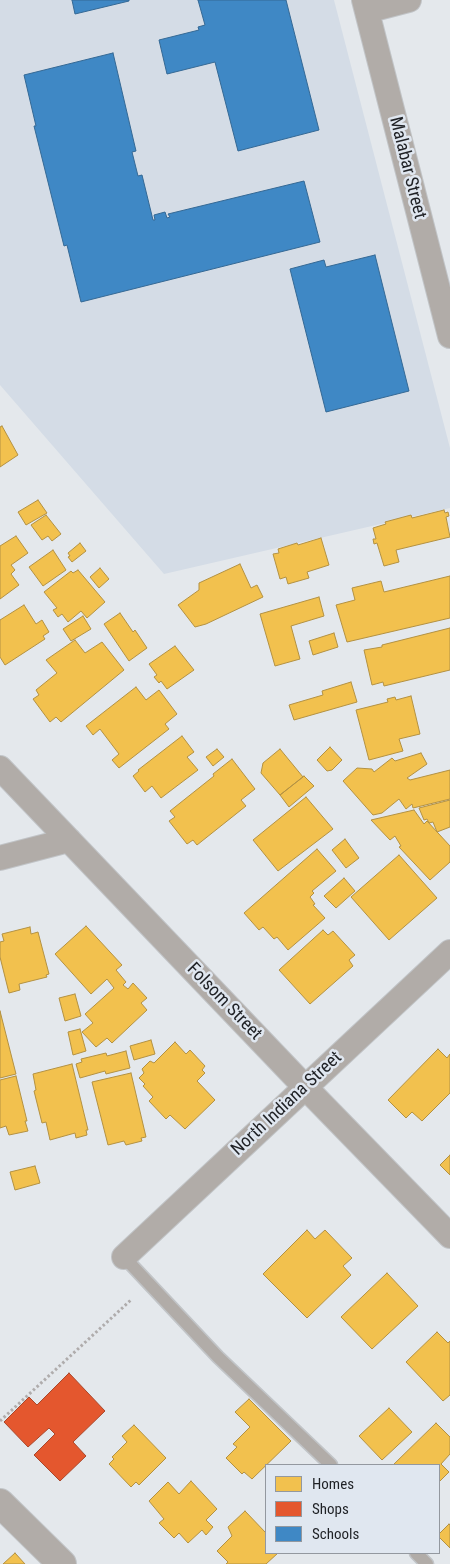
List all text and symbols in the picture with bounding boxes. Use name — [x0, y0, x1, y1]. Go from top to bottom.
street label: Malabar Street — [384, 115, 430, 221]
street label: Folsom Street — [182, 959, 266, 1045]
street label: North Indiana Street — [227, 1047, 347, 1161]
legend — [265, 1464, 440, 1554]
text: Homes — [312, 1475, 354, 1493]
text: Shops — [312, 1500, 349, 1518]
text: Schools — [312, 1525, 359, 1543]

